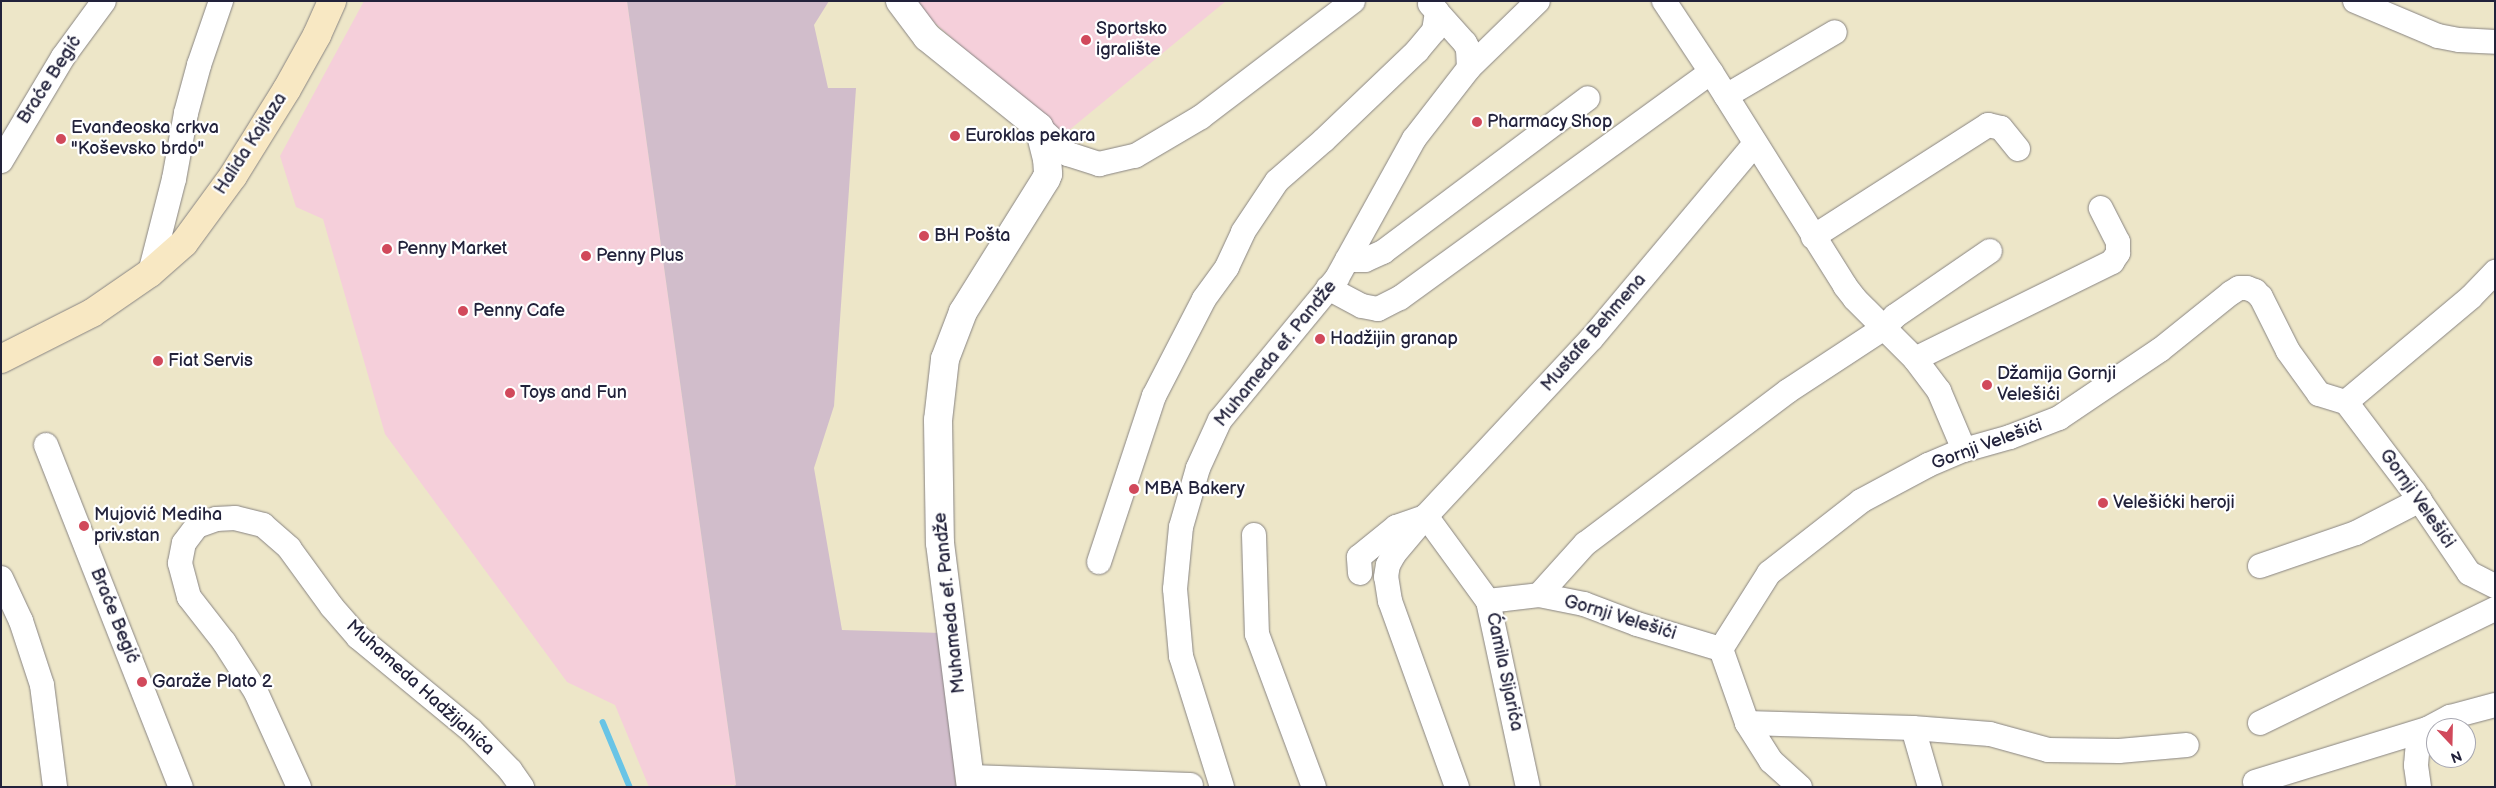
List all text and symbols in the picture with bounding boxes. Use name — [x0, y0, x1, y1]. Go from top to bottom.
place label: Sportsko igralište — [1096, 19, 1167, 62]
street label: Braće Begić — [13, 32, 87, 128]
marker: Sportsko igralište — [1080, 34, 1092, 46]
street label: Halida Kajtaza — [210, 89, 292, 199]
place label: Pharmacy Shop — [1487, 111, 1614, 133]
marker: Pharmacy Shop — [1471, 116, 1483, 128]
place label: Evanđeoska crkva "Koševsko brdo" — [71, 118, 219, 160]
place label: Euroklas pekara — [965, 125, 1096, 147]
marker: Euroklas pekara — [949, 130, 961, 142]
marker: Evanđeoska crkva "Koševsko brdo" — [55, 133, 67, 145]
place label: BH Pošta — [934, 225, 1010, 247]
marker: BH Pošta — [918, 230, 930, 242]
place label: Penny Market — [397, 238, 509, 260]
marker: Penny Market — [381, 243, 393, 255]
place label: Penny Plus — [596, 245, 685, 267]
marker: Penny Plus — [580, 250, 592, 262]
street label: Mustafe Behmena — [1537, 270, 1651, 396]
street label: Muhameda ef. Pandže — [1210, 277, 1342, 431]
place label: Penny Cafe — [473, 300, 566, 322]
marker: Penny Cafe — [457, 305, 469, 317]
place label: Hadžijin granap — [1330, 328, 1458, 350]
marker: Hadžijin granap — [1314, 333, 1326, 345]
place label: Fiat Servis — [168, 350, 253, 372]
marker: Fiat Servis — [152, 355, 164, 367]
place label: Džamija Gornji Velešići — [1997, 364, 2116, 406]
marker: Džamija Gornji Velešići — [1981, 379, 1993, 391]
place label: Toys and Fun — [520, 382, 627, 404]
marker: Toys and Fun — [504, 387, 516, 399]
street label: Gornji Velešići — [1928, 415, 2046, 475]
street label: Gornji Velešići — [2375, 445, 2459, 553]
place label: MBA Bakery — [1144, 478, 1245, 500]
marker: MBA Bakery — [1128, 483, 1140, 495]
place label: Velešićki heroji — [2113, 492, 2235, 514]
marker: Velešićki heroji — [2097, 497, 2109, 509]
place label: Mujović Mediha priv.stan — [94, 505, 222, 548]
street label: Muhameda ef. Pandže — [930, 511, 970, 695]
marker: Mujović Mediha priv.stan — [78, 520, 90, 532]
street label: Braće Begić — [85, 565, 143, 667]
street label: Gornji Velešići — [1561, 591, 1679, 645]
street label: Ćamila Sijarića — [1481, 610, 1527, 734]
street label: Muhameda Hadžijahića — [341, 616, 499, 760]
place label: Garaže Plato 2 — [152, 671, 272, 693]
marker: Garaže Plato 2 — [136, 676, 148, 688]
north arrow — [2426, 718, 2476, 768]
text: N — [2448, 747, 2464, 766]

